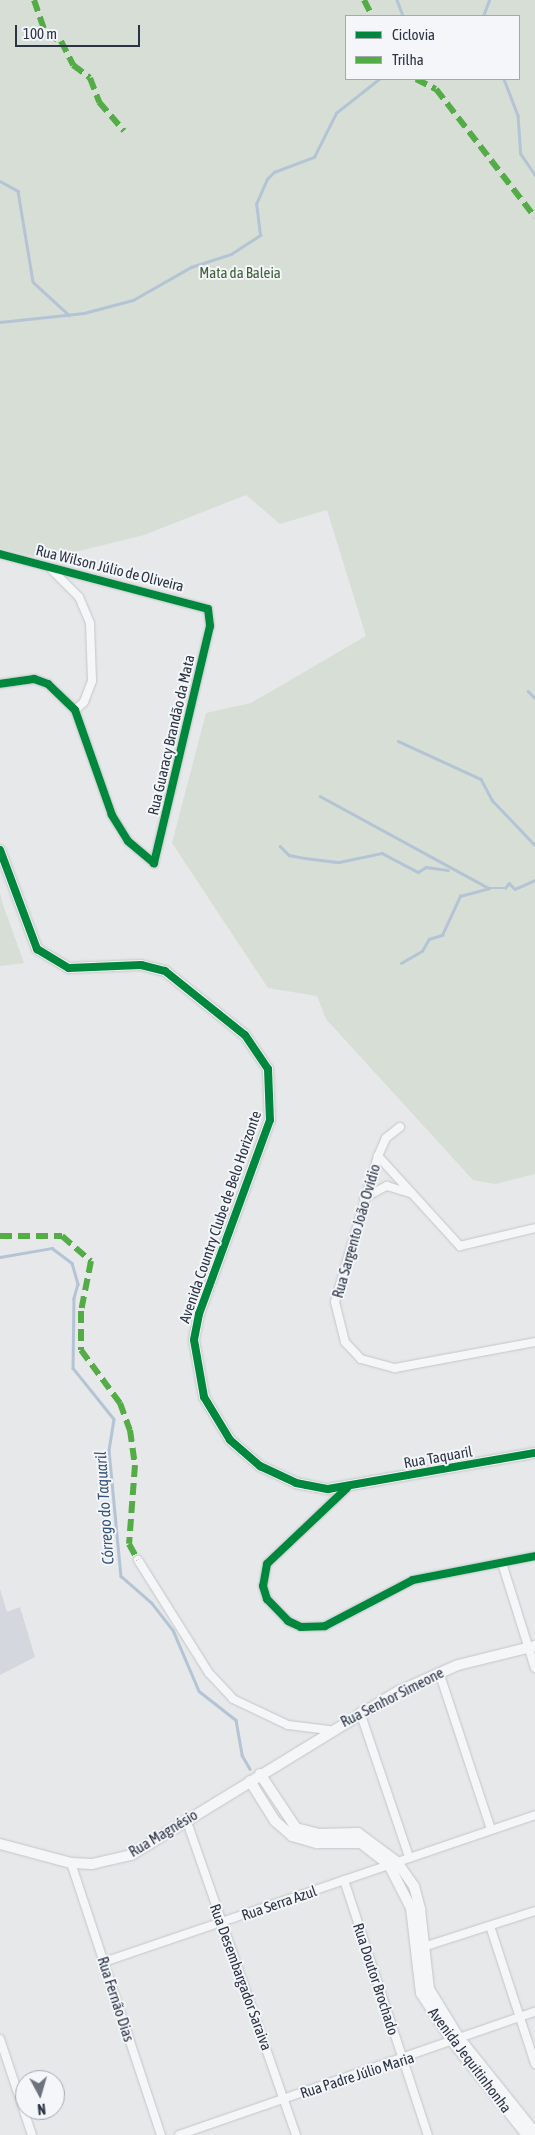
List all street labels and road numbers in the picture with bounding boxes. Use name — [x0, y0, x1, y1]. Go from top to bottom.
street label: Rua Wilson Júlio de Oliveira — [34, 541, 186, 595]
street label: Rua Guaracy Brandão da Mata — [144, 653, 198, 817]
street label: Avenida Country Clube de Belo Horizonte — [175, 1108, 265, 1326]
street label: Rua Sargento João Ovídio — [328, 1162, 384, 1300]
street label: Rua Taquaril — [402, 1442, 474, 1472]
street label: Rua Senhor Simeone — [337, 1663, 447, 1731]
street label: Rua Magnésio — [125, 1805, 201, 1861]
street label: Rua Serra Azul — [239, 1882, 319, 1924]
street label: Rua Desembargador Saraiva — [206, 1901, 276, 2053]
street label: Rua Doutor Brochado — [349, 1921, 403, 2037]
street label: Rua Fernão Dias — [94, 1954, 138, 2044]
street label: Avenida Jequitinhonha — [425, 2004, 515, 2116]
street label: Rua Padre Júlio Maria — [298, 2048, 416, 2102]

